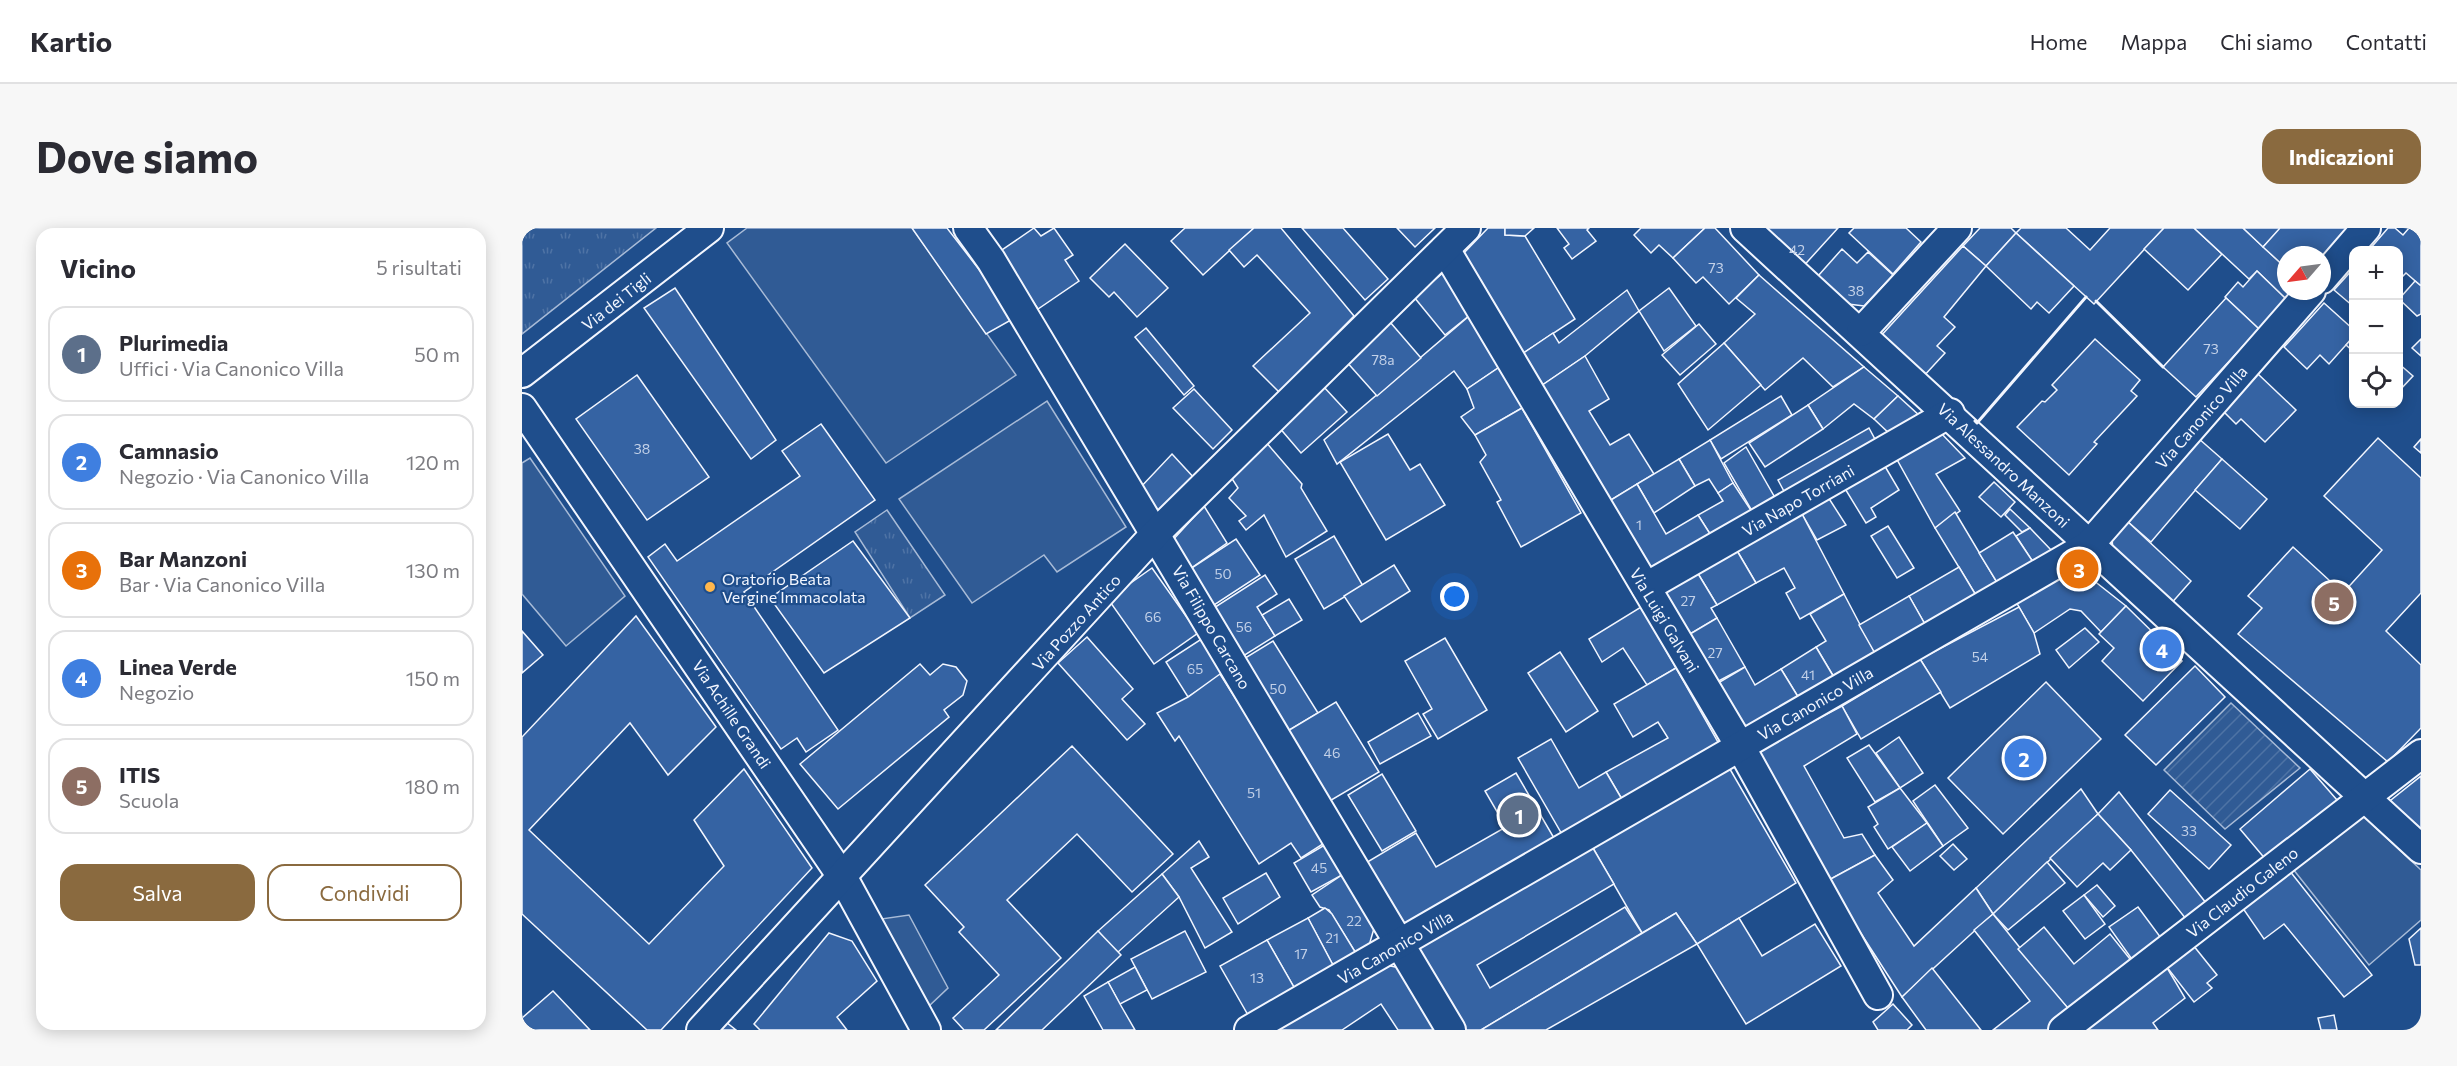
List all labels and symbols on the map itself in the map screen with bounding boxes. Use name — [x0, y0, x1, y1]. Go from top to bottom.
house number: 42 — [1789, 241, 1805, 258]
north arrow — [2277, 246, 2331, 300]
house number: 73 — [1708, 259, 1724, 276]
street label: Via dei Tigli — [578, 268, 654, 334]
house number: 38 — [1848, 282, 1864, 299]
house number: 73 — [2203, 340, 2219, 357]
house number: 78a — [1371, 351, 1395, 368]
street label: Via Canonico Villa — [2151, 362, 2251, 472]
street label: Via Alessandro Manzoni — [1934, 399, 2074, 531]
house number: 38 — [634, 440, 650, 457]
street label: Via Napo Torriani — [1739, 460, 1857, 540]
house number: 1 — [1636, 516, 1642, 533]
pin: 3 — [2060, 546, 2098, 592]
street label: Via Filippo Carcano — [1169, 562, 1255, 692]
street label: Via Luigi Galvani — [1626, 564, 1704, 676]
house number: 50 — [1214, 565, 1232, 582]
place label: Oratorio Beata Vergine Immacolata — [722, 569, 866, 606]
street label: Via Pozzo Antico — [1028, 570, 1124, 674]
marker: Oratorio Beata Vergine Immacolata — [703, 580, 717, 594]
pin: 5 — [2314, 580, 2354, 625]
your location — [1440, 582, 1469, 611]
house number: 27 — [1680, 592, 1696, 609]
house number: 66 — [1145, 608, 1162, 625]
house number: 56 — [1236, 618, 1252, 635]
pin: 4 — [2142, 626, 2182, 672]
house number: 27 — [1707, 644, 1723, 661]
house number: 54 — [1972, 648, 1989, 665]
street label: Via Achille Grandi — [689, 656, 775, 772]
house number: 65 — [1187, 660, 1203, 677]
street label: Via Canonico Villa — [1754, 662, 1876, 744]
house number: 41 — [1801, 666, 1815, 683]
house number: 50 — [1269, 680, 1287, 697]
pin: 2 — [2004, 736, 2044, 780]
house number: 46 — [1324, 744, 1340, 761]
house number: 51 — [1247, 784, 1261, 801]
pin: 1 — [1500, 792, 1538, 838]
house number: 33 — [2181, 822, 2197, 839]
street label: Via Claudio Galeno — [2182, 843, 2302, 941]
house number: 45 — [1311, 859, 1327, 876]
street label: Via Canonico Villa — [1334, 906, 1456, 988]
house number: 22 — [1346, 912, 1362, 929]
house number: 21 — [1325, 929, 1339, 946]
house number: 17 — [1294, 945, 1308, 962]
house number: 13 — [1250, 969, 1264, 986]

